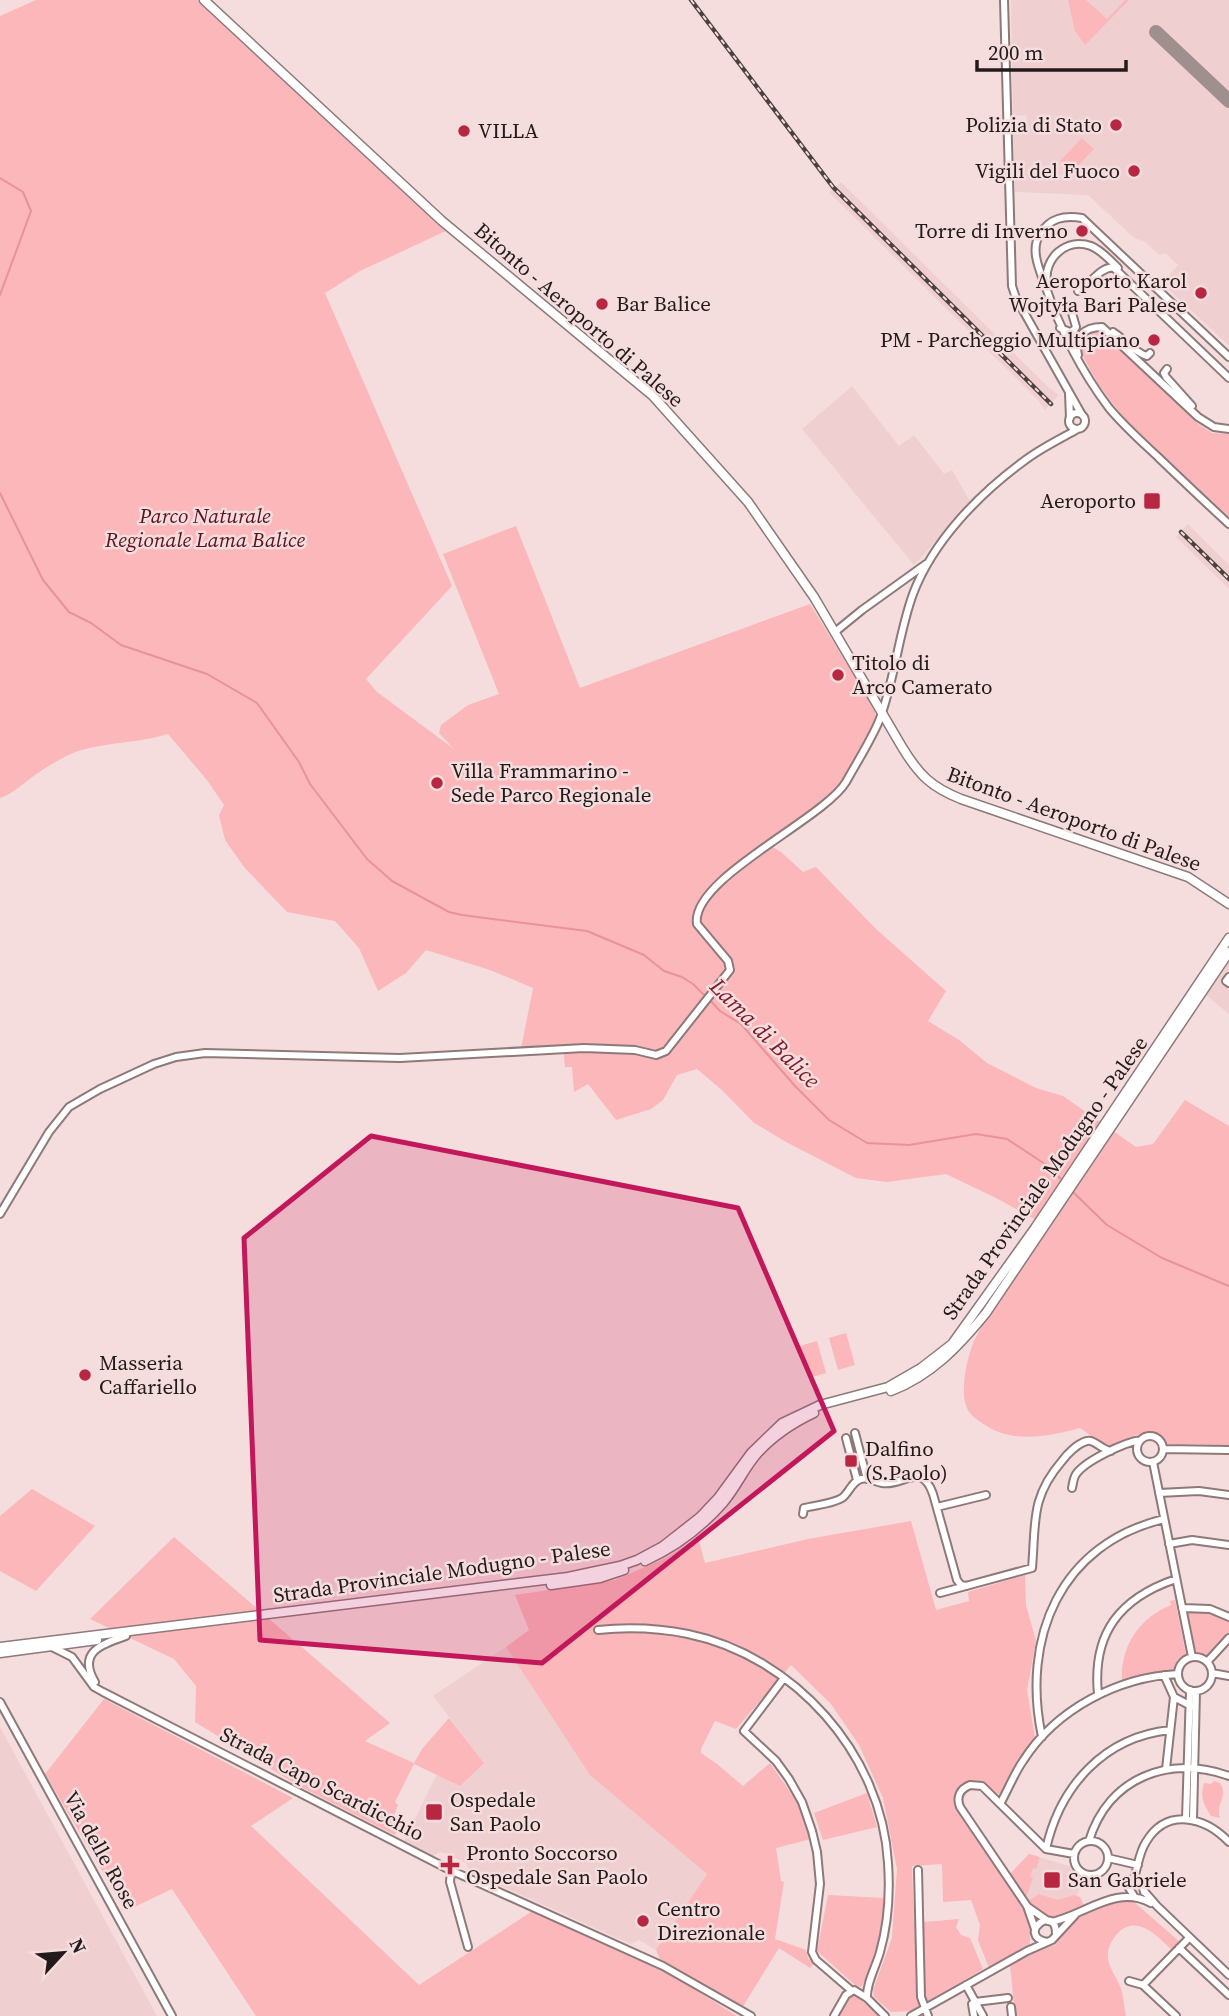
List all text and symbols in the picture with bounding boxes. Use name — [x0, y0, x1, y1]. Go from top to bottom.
scale bar — [977, 28, 1126, 72]
text: 200 m — [988, 38, 1043, 67]
place label: Polizia di Stato — [965, 110, 1102, 139]
place label: VILLA — [478, 116, 539, 145]
marker: Polizia di Stato — [1108, 117, 1124, 133]
marker: VILLA — [456, 123, 472, 139]
place label: Vigili del Fuoco — [975, 156, 1120, 185]
marker: Vigili del Fuoco — [1126, 163, 1142, 179]
street label: Bitonto - Aeroporto di Palese — [468, 216, 690, 414]
place label: Torre di Inverno — [915, 216, 1068, 245]
marker: Torre di Inverno — [1074, 223, 1090, 239]
place label: Aeroporto Karol Wojtyła Bari Palese — [1008, 266, 1187, 319]
marker: Aeroporto Karol Wojtyła Bari Palese — [1193, 285, 1209, 301]
place label: Bar Balice — [616, 289, 711, 318]
marker: Bar Balice — [594, 296, 610, 312]
place label: PM - Parcheggio Multipiano — [880, 325, 1140, 354]
marker: PM - Parcheggio Multipiano — [1146, 332, 1162, 348]
place label: Aeroporto — [1040, 486, 1136, 515]
marker: Aeroporto — [1142, 491, 1162, 511]
park label: Parco Naturale Regionale Lama Balice — [104, 501, 305, 554]
place label: Titolo di Arco Camerato — [852, 648, 992, 701]
marker: Titolo di Arco Camerato — [830, 667, 846, 683]
place label: Villa Frammarino - Sede Parco Regionale — [451, 756, 652, 809]
street label: Bitonto - Aeroporto di Palese — [943, 759, 1205, 878]
marker: Villa Frammarino - Sede Parco Regionale — [429, 775, 445, 791]
water label: Lama di Balice — [702, 970, 828, 1096]
street label: Strada Provinciale Modugno - Palese — [935, 1030, 1154, 1325]
place label: Masseria Caffariello — [99, 1348, 197, 1401]
marker: Masseria Caffariello — [77, 1367, 93, 1383]
place label: Dalfino (S.Paolo) — [865, 1434, 948, 1487]
marker: Dalfino (S.Paolo) — [843, 1453, 859, 1469]
street label: Strada Provinciale Modugno - Palese — [272, 1533, 612, 1610]
street label: Strada Capo Scardicchio — [215, 1719, 429, 1848]
place label: Ospedale San Paolo — [450, 1785, 541, 1838]
street label: Via delle Rose — [57, 1786, 146, 1914]
marker: Ospedale San Paolo — [424, 1802, 444, 1822]
place label: Pronto Soccorso Ospedale San Paolo — [466, 1838, 648, 1891]
marker: Pronto Soccorso Ospedale San Paolo — [440, 1855, 460, 1875]
place label: San Gabriele — [1068, 1865, 1187, 1894]
marker: San Gabriele — [1042, 1870, 1062, 1890]
place label: Centro Direzionale — [657, 1894, 765, 1947]
marker: Centro Direzionale — [635, 1913, 651, 1929]
north arrow — [28, 1918, 98, 1988]
text: N — [64, 1934, 93, 1958]

